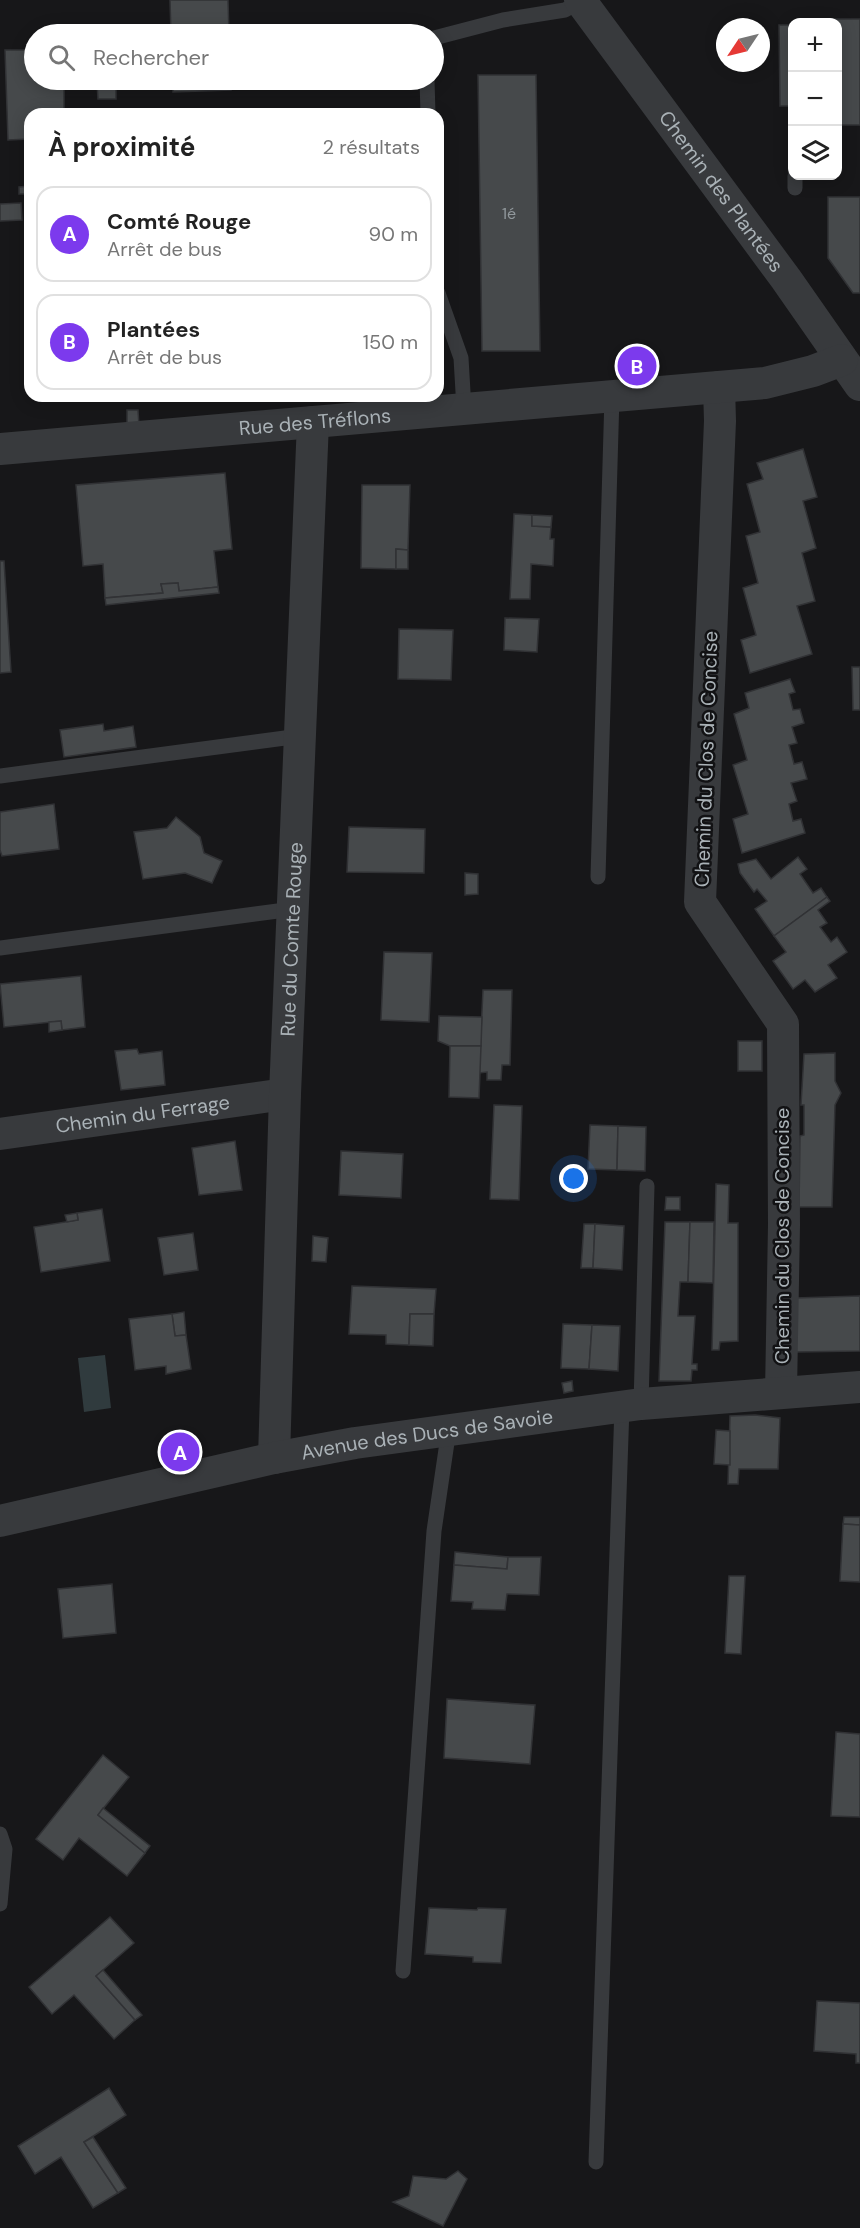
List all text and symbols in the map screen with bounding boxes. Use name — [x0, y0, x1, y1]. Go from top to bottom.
north arrow — [716, 18, 770, 72]
map controls — [788, 18, 842, 180]
button: + — [788, 18, 842, 72]
search box — [24, 24, 444, 90]
icon: search — [45, 41, 78, 74]
text: Rechercher — [93, 43, 209, 72]
button: − — [788, 72, 842, 126]
street label: Chemin des Plantées — [653, 105, 790, 278]
button: layers — [788, 126, 842, 180]
text: À proximité — [48, 130, 195, 164]
text: 2 résultats — [323, 134, 420, 160]
house number: 1é — [502, 203, 516, 224]
text: Comté Rouge — [107, 207, 251, 236]
text: A — [62, 221, 77, 247]
text: 90 m — [369, 221, 418, 247]
text: Arrêt de bus — [107, 236, 222, 262]
text: Plantées — [107, 315, 200, 344]
text: B — [63, 329, 76, 355]
text: 150 m — [363, 329, 418, 355]
text: Arrêt de bus — [107, 344, 222, 370]
pin: B — [618, 344, 656, 388]
street label: Rue des Tréflons — [238, 402, 392, 441]
street label: Chemin du Clos de Concise — [689, 630, 723, 888]
street label: Rue du Comte Rouge — [274, 842, 308, 1037]
street label: Chemin du Ferrage — [54, 1089, 231, 1139]
street label: Chemin du Clos de Concise — [769, 1108, 795, 1364]
your location — [559, 1164, 588, 1193]
street label: Avenue des Ducs de Savoie — [299, 1403, 554, 1466]
pin: A — [160, 1430, 200, 1474]

